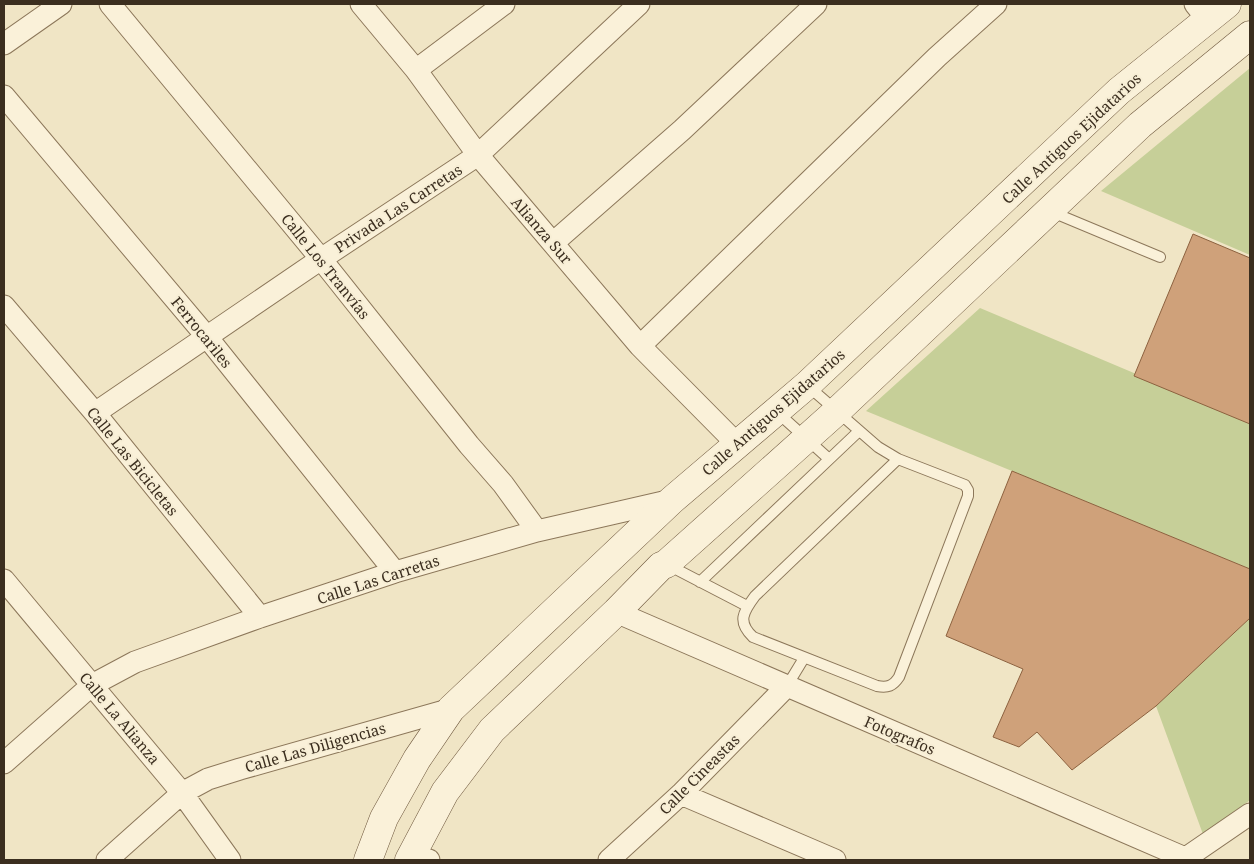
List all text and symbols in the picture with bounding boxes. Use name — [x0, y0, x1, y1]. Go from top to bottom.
street label: Calle Antiguos Ejidatarios — [997, 68, 1145, 208]
street label: Privada Las Carretas — [330, 159, 466, 257]
street label: Alianza Sur — [507, 192, 577, 268]
street label: Calle Los Tranvías — [277, 209, 375, 323]
street label: Ferrocariles — [167, 292, 237, 372]
street label: Calle Antiguos Ejidatarios — [697, 344, 849, 480]
street label: Calle Las Bicicletas — [83, 402, 183, 520]
street label: Calle Las Carretas — [314, 550, 442, 608]
street label: Calle La Alianza — [75, 668, 165, 768]
street label: Fotografos — [862, 711, 939, 759]
street label: Calle Las Diligencias — [242, 717, 388, 777]
street label: Calle Cineastas — [654, 729, 744, 819]

